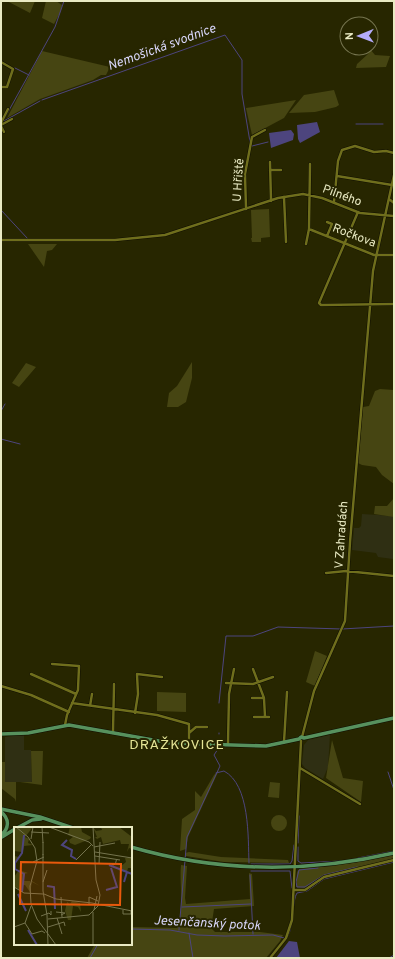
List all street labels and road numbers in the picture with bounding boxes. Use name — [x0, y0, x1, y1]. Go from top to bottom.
street label: U Hřiště — [229, 158, 249, 202]
street label: Pilného — [320, 182, 364, 211]
street label: Ročkova — [330, 220, 378, 252]
street label: V Zahradách — [332, 501, 352, 569]

